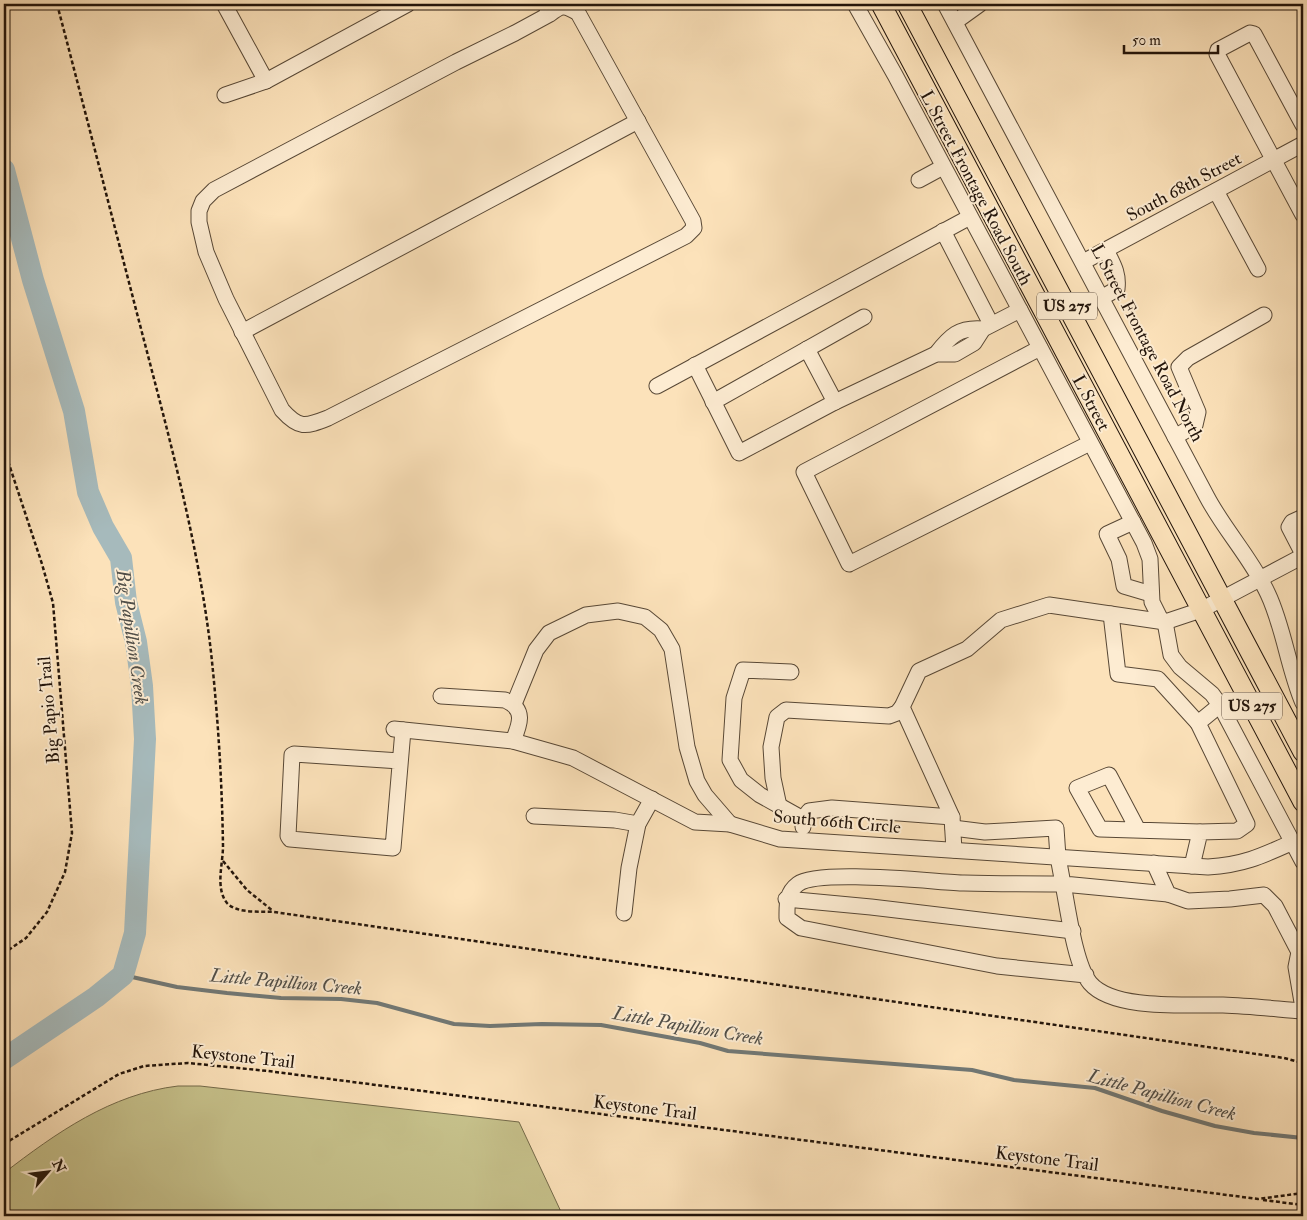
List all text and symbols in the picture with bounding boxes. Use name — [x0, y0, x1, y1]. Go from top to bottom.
scale bar — [1124, 22, 1218, 54]
text: 50 m — [1132, 31, 1161, 50]
street label: L Street Frontage Road South — [915, 87, 1037, 290]
street label: South 68th Street — [1123, 147, 1246, 227]
street label: L Street Frontage Road North — [1086, 241, 1208, 445]
road number: US 275 — [1037, 292, 1097, 320]
street label: L Street — [1067, 371, 1115, 435]
water label: Big Papillion Creek — [110, 567, 153, 706]
street label: Big Papio Trail — [33, 655, 65, 765]
road number: US 275 — [1222, 692, 1282, 719]
street label: South 66th Circle — [772, 805, 902, 839]
water label: Little Papillion Creek — [208, 963, 363, 1001]
water label: Little Papillion Creek — [610, 1001, 765, 1051]
street label: Keystone Trail — [190, 1040, 296, 1074]
water label: Little Papillion Creek — [1084, 1063, 1239, 1126]
street label: Keystone Trail — [592, 1090, 698, 1126]
street label: Keystone Trail — [994, 1141, 1100, 1177]
north arrow — [22, 1148, 72, 1198]
text: N — [48, 1156, 70, 1176]

